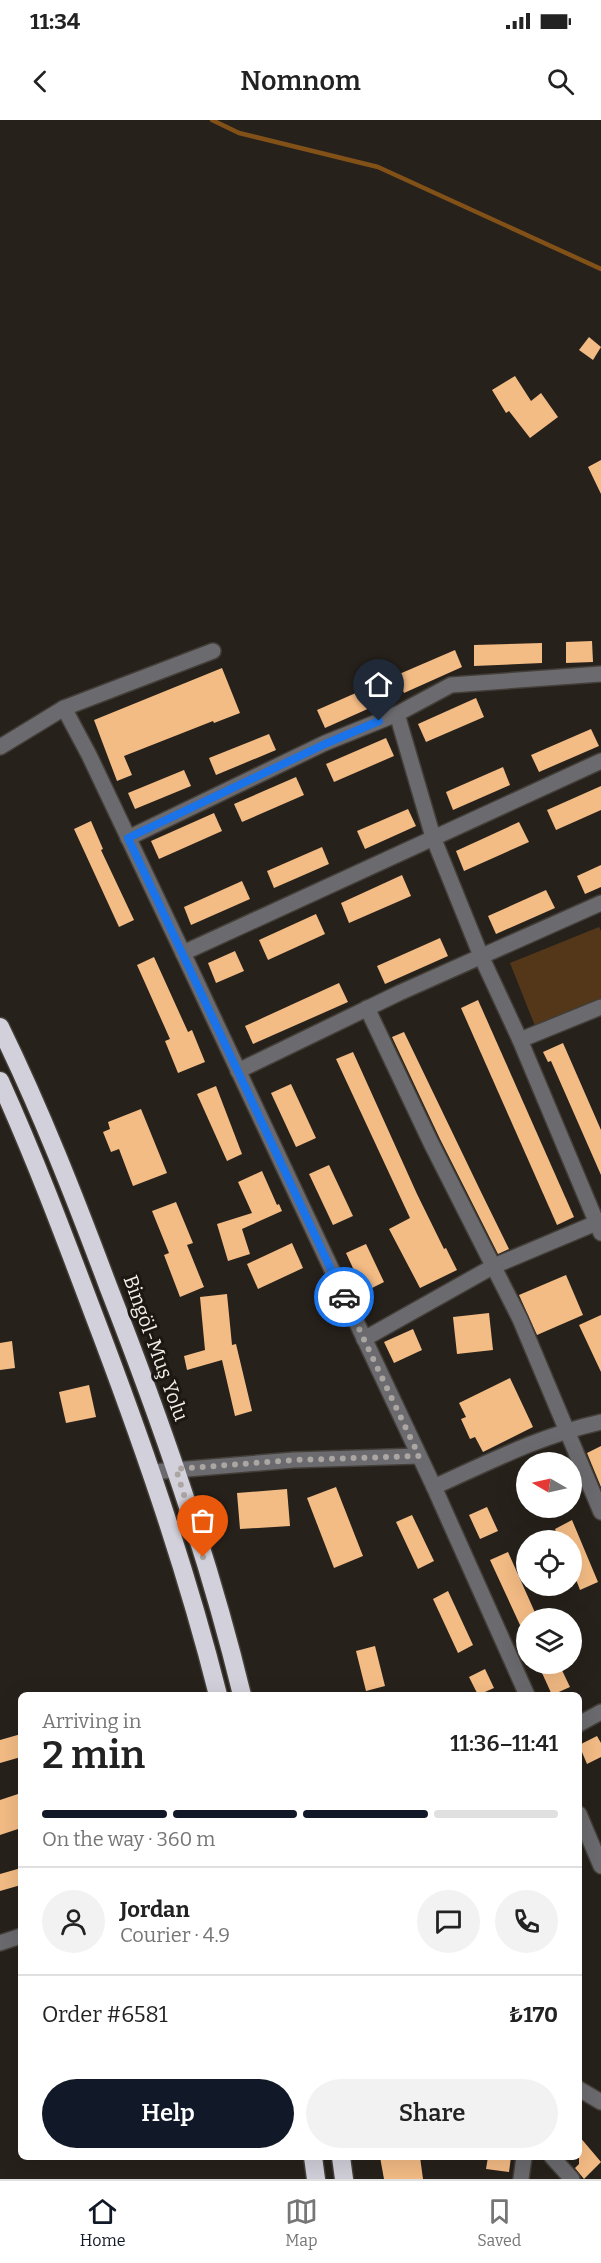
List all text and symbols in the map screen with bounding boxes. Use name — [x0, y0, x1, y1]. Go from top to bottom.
text: 11:34 — [30, 8, 80, 35]
icon: back — [24, 65, 57, 98]
text: Nomnom — [240, 65, 361, 97]
icon: search — [544, 65, 577, 98]
pin — [353, 659, 404, 721]
icon: home — [362, 668, 395, 701]
courier — [314, 1267, 374, 1327]
street label: Bingöl-Muş Yolu — [118, 1272, 194, 1424]
icon: car — [328, 1281, 361, 1314]
north arrow — [516, 1452, 582, 1518]
map controls — [516, 1452, 582, 1674]
pin — [177, 1495, 228, 1557]
icon: bag — [186, 1504, 219, 1537]
button: locate — [516, 1530, 582, 1596]
button: layers — [516, 1608, 582, 1674]
text: Arriving in — [42, 1709, 141, 1733]
text: 11:36–11:41 — [450, 1730, 558, 1757]
text: 2 min — [42, 1732, 145, 1778]
text: On the way · 360 m — [42, 1827, 215, 1851]
button: person — [42, 1890, 105, 1953]
button: chat — [417, 1890, 480, 1953]
button: phone — [495, 1890, 558, 1953]
text: Jordan — [120, 1896, 190, 1923]
text: Courier · 4.9 — [120, 1923, 230, 1947]
text: Order #6581 — [42, 2001, 168, 2028]
text: ₺170 — [509, 2001, 558, 2028]
button: Help — [42, 2079, 294, 2148]
button: Share — [306, 2079, 558, 2148]
tab: Home — [80, 2195, 125, 2250]
tab: Map — [285, 2195, 318, 2250]
tab: Saved — [477, 2195, 521, 2250]

